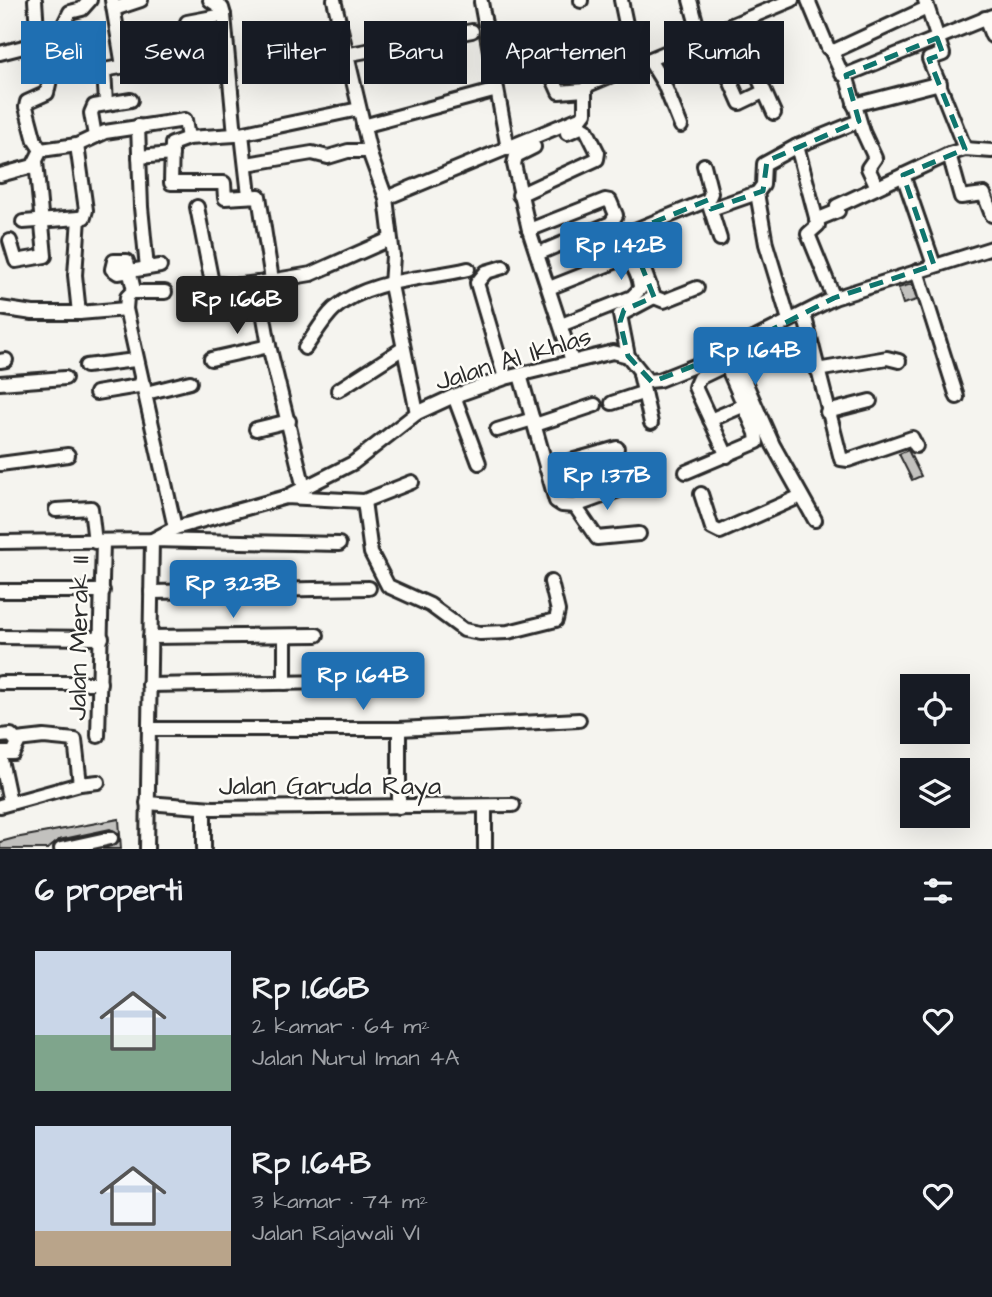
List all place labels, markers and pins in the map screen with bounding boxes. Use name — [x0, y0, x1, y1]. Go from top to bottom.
pin: Rp 1.42B — [549, 222, 693, 282]
pin: Rp 1.66B — [165, 276, 309, 336]
pin: Rp 1.64B — [683, 328, 827, 387]
pin: Rp 1.37B — [535, 452, 679, 512]
pin: Rp 3.23B — [161, 560, 305, 620]
pin: Rp 1.64B — [291, 652, 435, 712]

